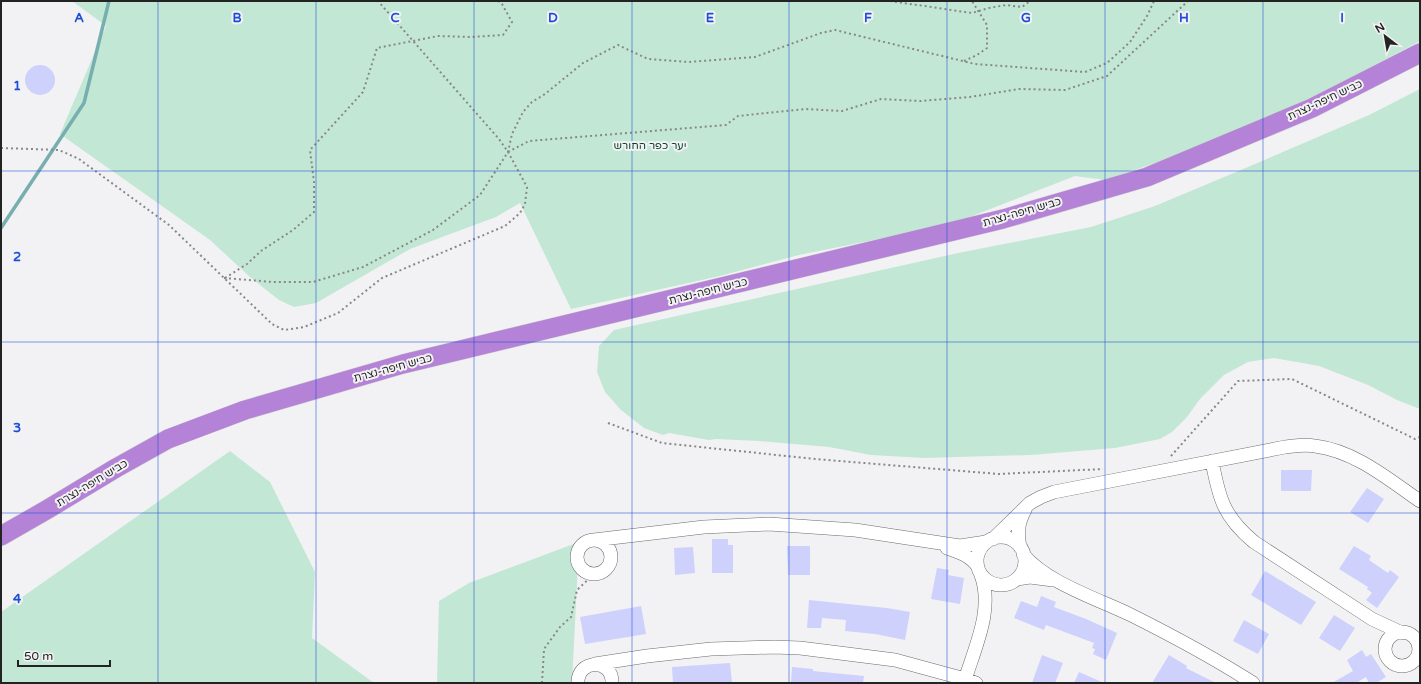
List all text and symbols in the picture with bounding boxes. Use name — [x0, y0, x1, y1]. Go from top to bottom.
text: A — [74, 10, 84, 26]
text: B — [232, 10, 242, 26]
text: C — [390, 10, 400, 26]
text: D — [548, 10, 558, 26]
text: E — [706, 10, 714, 26]
text: F — [864, 10, 872, 26]
text: G — [1021, 10, 1031, 26]
text: H — [1179, 10, 1189, 26]
text: I — [1340, 10, 1344, 26]
north arrow — [1365, 16, 1405, 56]
text: N — [1373, 20, 1387, 36]
street label: כביש חיפה-נצרת — [1286, 77, 1364, 123]
text: 1 — [13, 78, 21, 94]
park label: יער כפר החורש — [614, 139, 686, 152]
street label: כביש חיפה-נצרת — [981, 195, 1063, 229]
text: 2 — [13, 249, 21, 265]
street label: כביש חיפה-נצרת — [667, 275, 749, 307]
street label: כביש חיפה-נצרת — [352, 351, 434, 385]
text: 3 — [13, 420, 21, 436]
street label: כביש חיפה-נצרת — [54, 457, 130, 509]
text: 4 — [13, 591, 22, 607]
scale bar — [18, 642, 110, 668]
text: 50 m — [24, 649, 53, 663]

